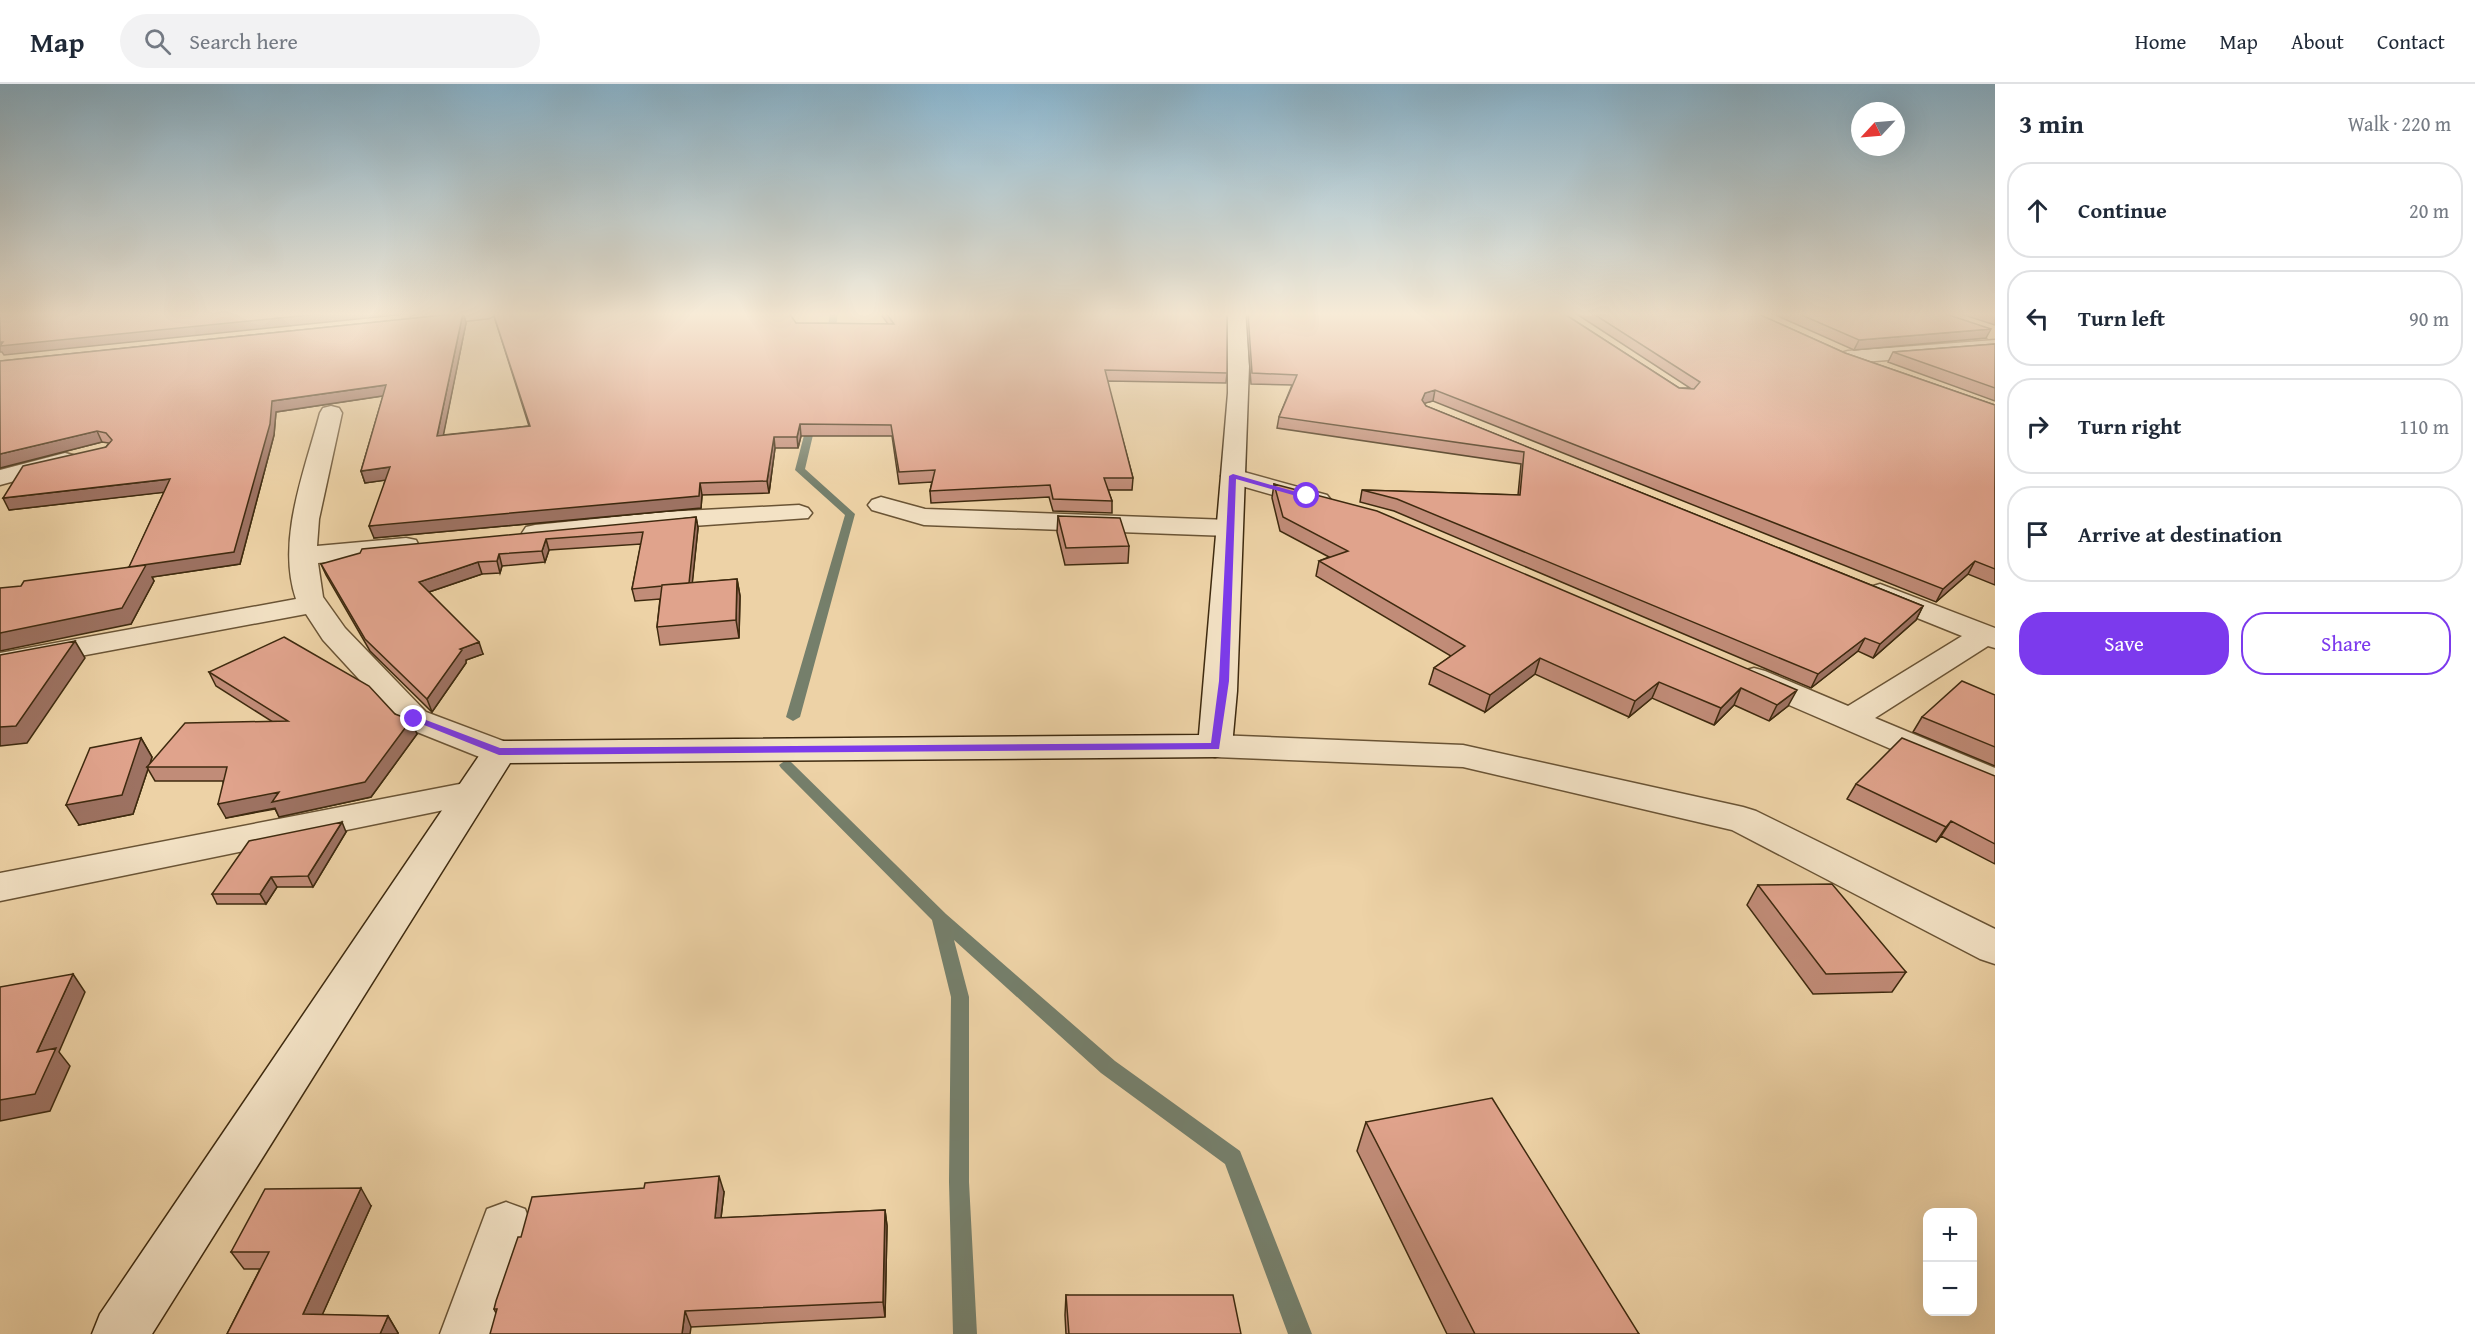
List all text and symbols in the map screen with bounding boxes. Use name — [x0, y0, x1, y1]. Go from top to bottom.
search box — [120, 14, 540, 68]
text: Map — [30, 21, 84, 62]
icon: search — [141, 25, 174, 58]
text: Search here — [189, 25, 298, 57]
text: Home — [2135, 26, 2186, 57]
text: Map — [2219, 26, 2258, 57]
text: About — [2291, 26, 2344, 57]
text: Contact — [2377, 26, 2445, 57]
north arrow — [1851, 102, 1905, 156]
text: 3 min — [2019, 104, 2084, 143]
text: Walk · 220 m — [2348, 109, 2451, 138]
icon: ahead — [2021, 194, 2054, 227]
text: Continue — [2078, 194, 2167, 226]
text: 20 m — [2409, 196, 2449, 225]
icon: left — [2021, 302, 2054, 335]
text: Turn left — [2078, 302, 2165, 334]
text: 90 m — [2409, 304, 2449, 333]
icon: right — [2021, 410, 2054, 443]
text: Turn right — [2078, 410, 2181, 442]
text: 110 m — [2399, 412, 2449, 441]
route start — [1293, 482, 1319, 508]
icon: arrive — [2021, 518, 2054, 551]
text: Arrive at destination — [2078, 518, 2282, 550]
button: Save — [2019, 612, 2229, 675]
button: Share — [2241, 612, 2451, 675]
route end — [400, 705, 426, 731]
map controls — [1923, 1208, 1977, 1316]
button: + — [1923, 1208, 1977, 1262]
button: − — [1923, 1262, 1977, 1316]

